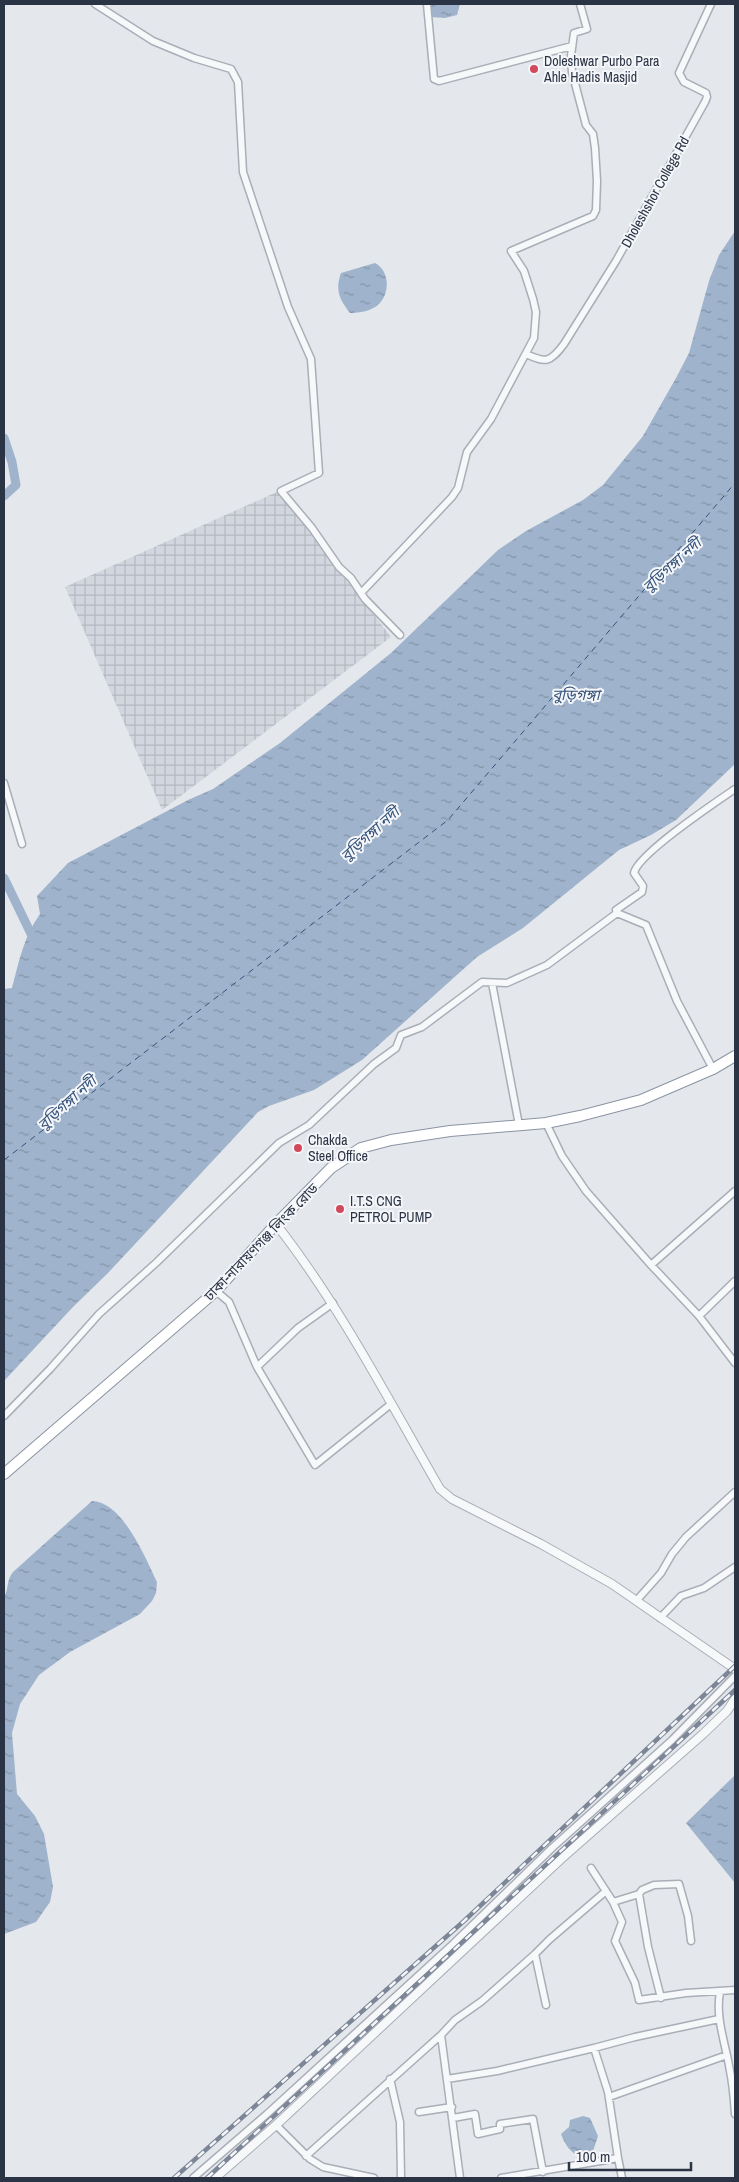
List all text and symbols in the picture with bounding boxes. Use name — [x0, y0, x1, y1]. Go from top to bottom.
place label: Doleshwar Purbo Para Ahle Hadis Masjid — [543, 52, 660, 86]
marker: Doleshwar Purbo Para Ahle Hadis Masjid — [528, 63, 540, 75]
street label: Dholeshshor College Rd — [617, 133, 693, 251]
water label: বুড়িগঙ্গা নদী — [638, 531, 708, 597]
water label: বুড়িগঙ্গা — [552, 684, 603, 705]
water label: বুড়িগঙ্গা নদী — [336, 800, 406, 866]
water label: বুড়িগঙ্গা নদী — [33, 1069, 103, 1135]
place label: Chakda Steel Office — [308, 1131, 368, 1165]
marker: Chakda Steel Office — [292, 1142, 304, 1154]
street label: ঢাকা-নারায়ণগঞ্জ লিংক রোড — [199, 1179, 323, 1305]
place label: I.T.S CNG PETROL PUMP — [350, 1192, 432, 1226]
marker: I.T.S CNG PETROL PUMP — [334, 1203, 346, 1215]
scale bar — [569, 2140, 692, 2172]
text: 100 m — [576, 2146, 610, 2167]

